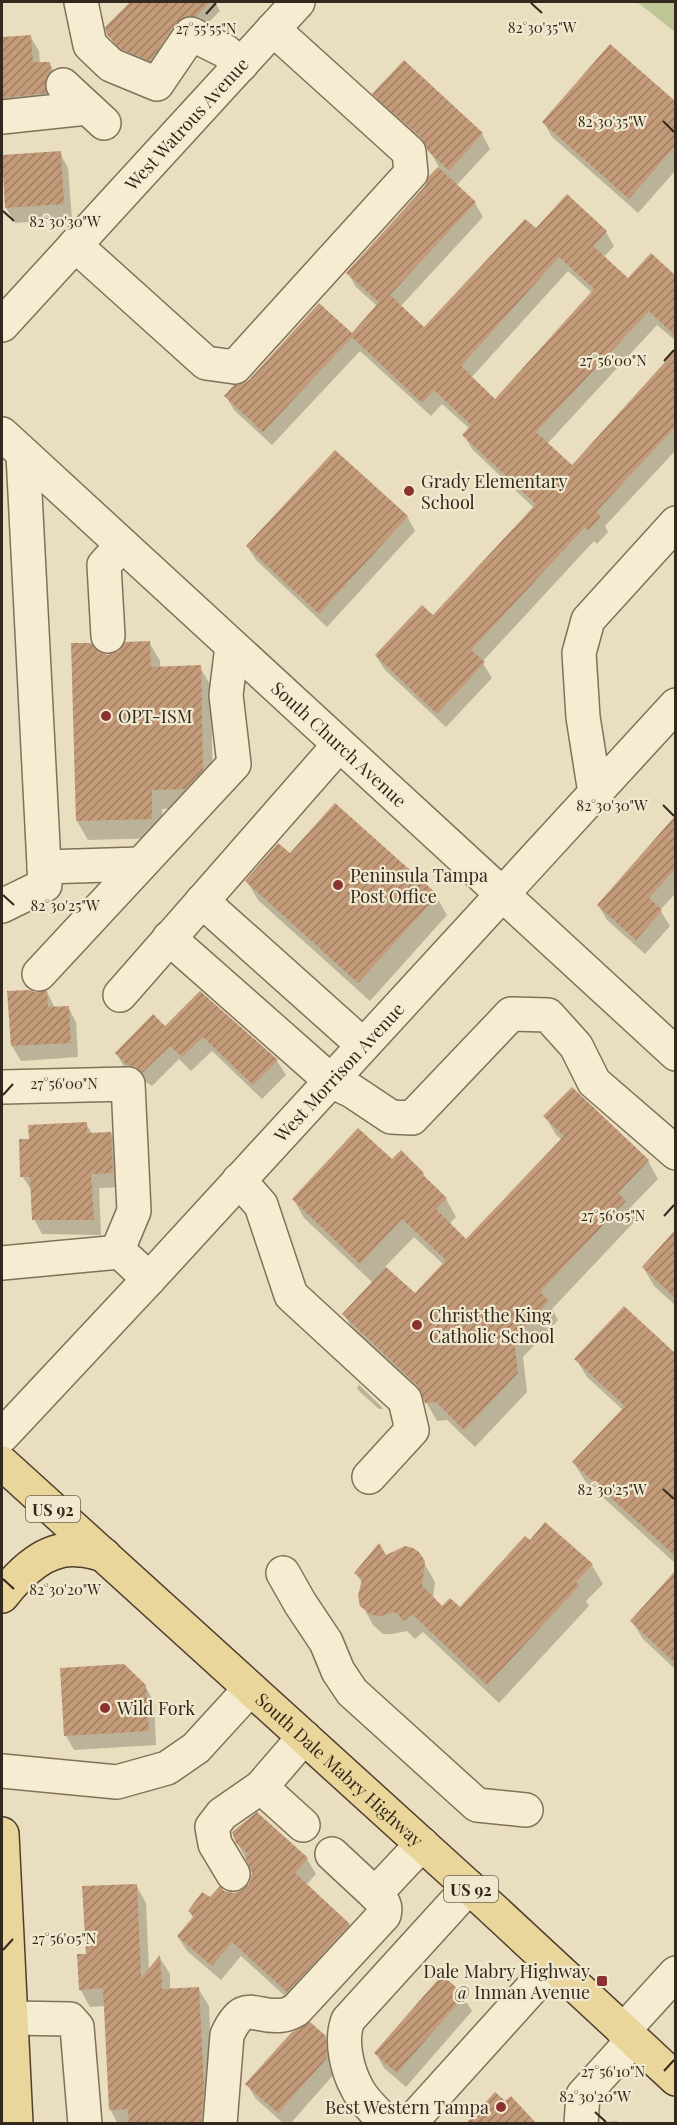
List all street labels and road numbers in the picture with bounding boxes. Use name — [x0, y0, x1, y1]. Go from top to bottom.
street label: West Watrous Avenue — [119, 52, 253, 196]
street label: South Church Avenue — [266, 676, 412, 812]
street label: West Morrison Avenue — [268, 997, 409, 1148]
road number: US 92 — [26, 1496, 80, 1522]
street label: South Dale Mabry Highway — [251, 1687, 429, 1852]
road number: US 92 — [444, 1876, 498, 1902]

